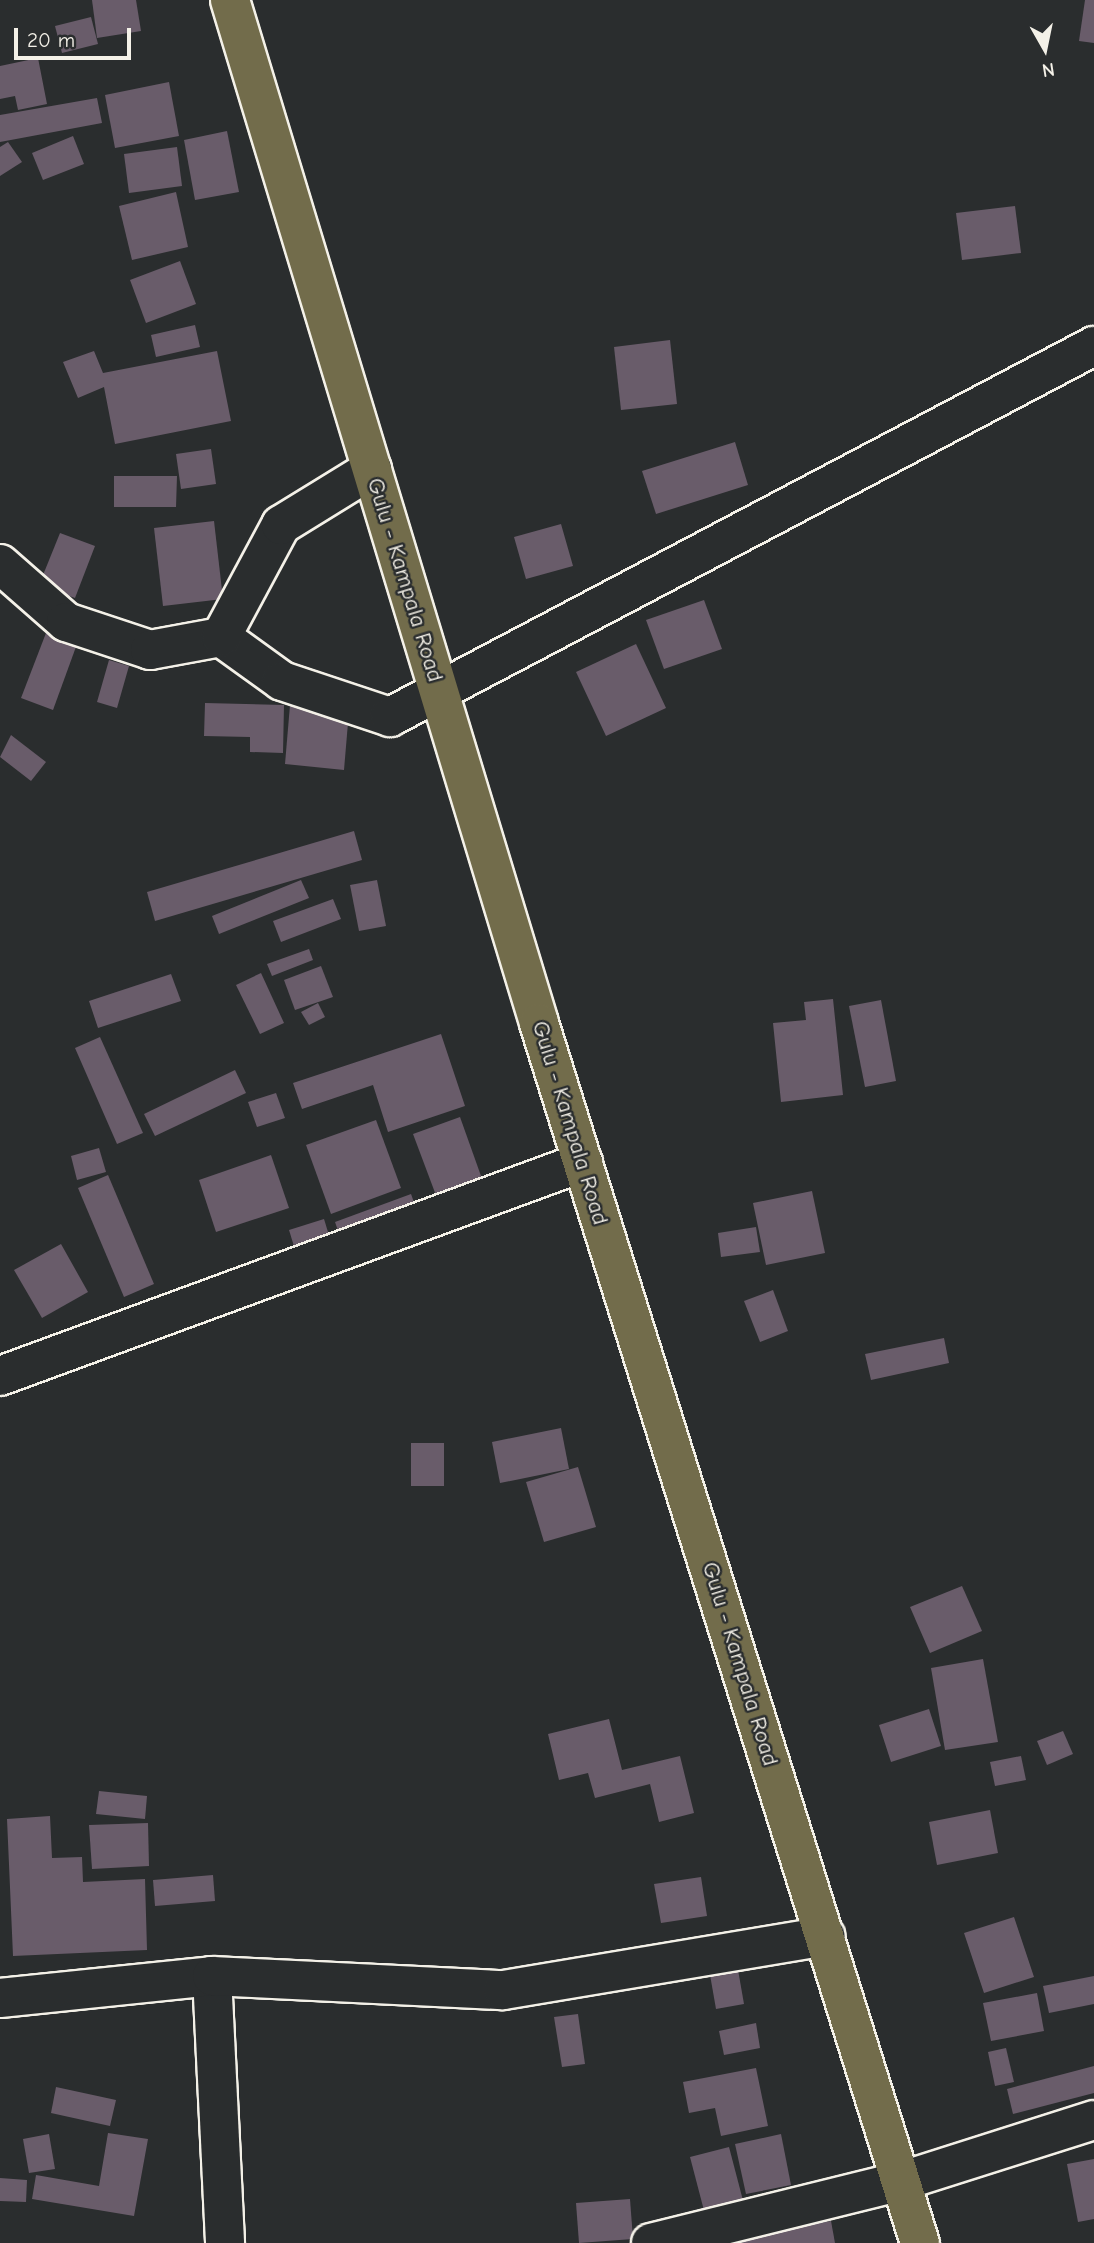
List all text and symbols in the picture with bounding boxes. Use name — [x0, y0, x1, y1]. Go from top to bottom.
scale bar — [18, 14, 135, 58]
north arrow — [1010, 14, 1080, 84]
text: 20 m — [27, 28, 75, 52]
text: N — [1040, 58, 1056, 82]
street label: Gulu - Kampala Road — [361, 475, 449, 685]
street label: Gulu - Kampala Road — [526, 1018, 614, 1228]
street label: Gulu - Kampala Road — [696, 1559, 784, 1769]

